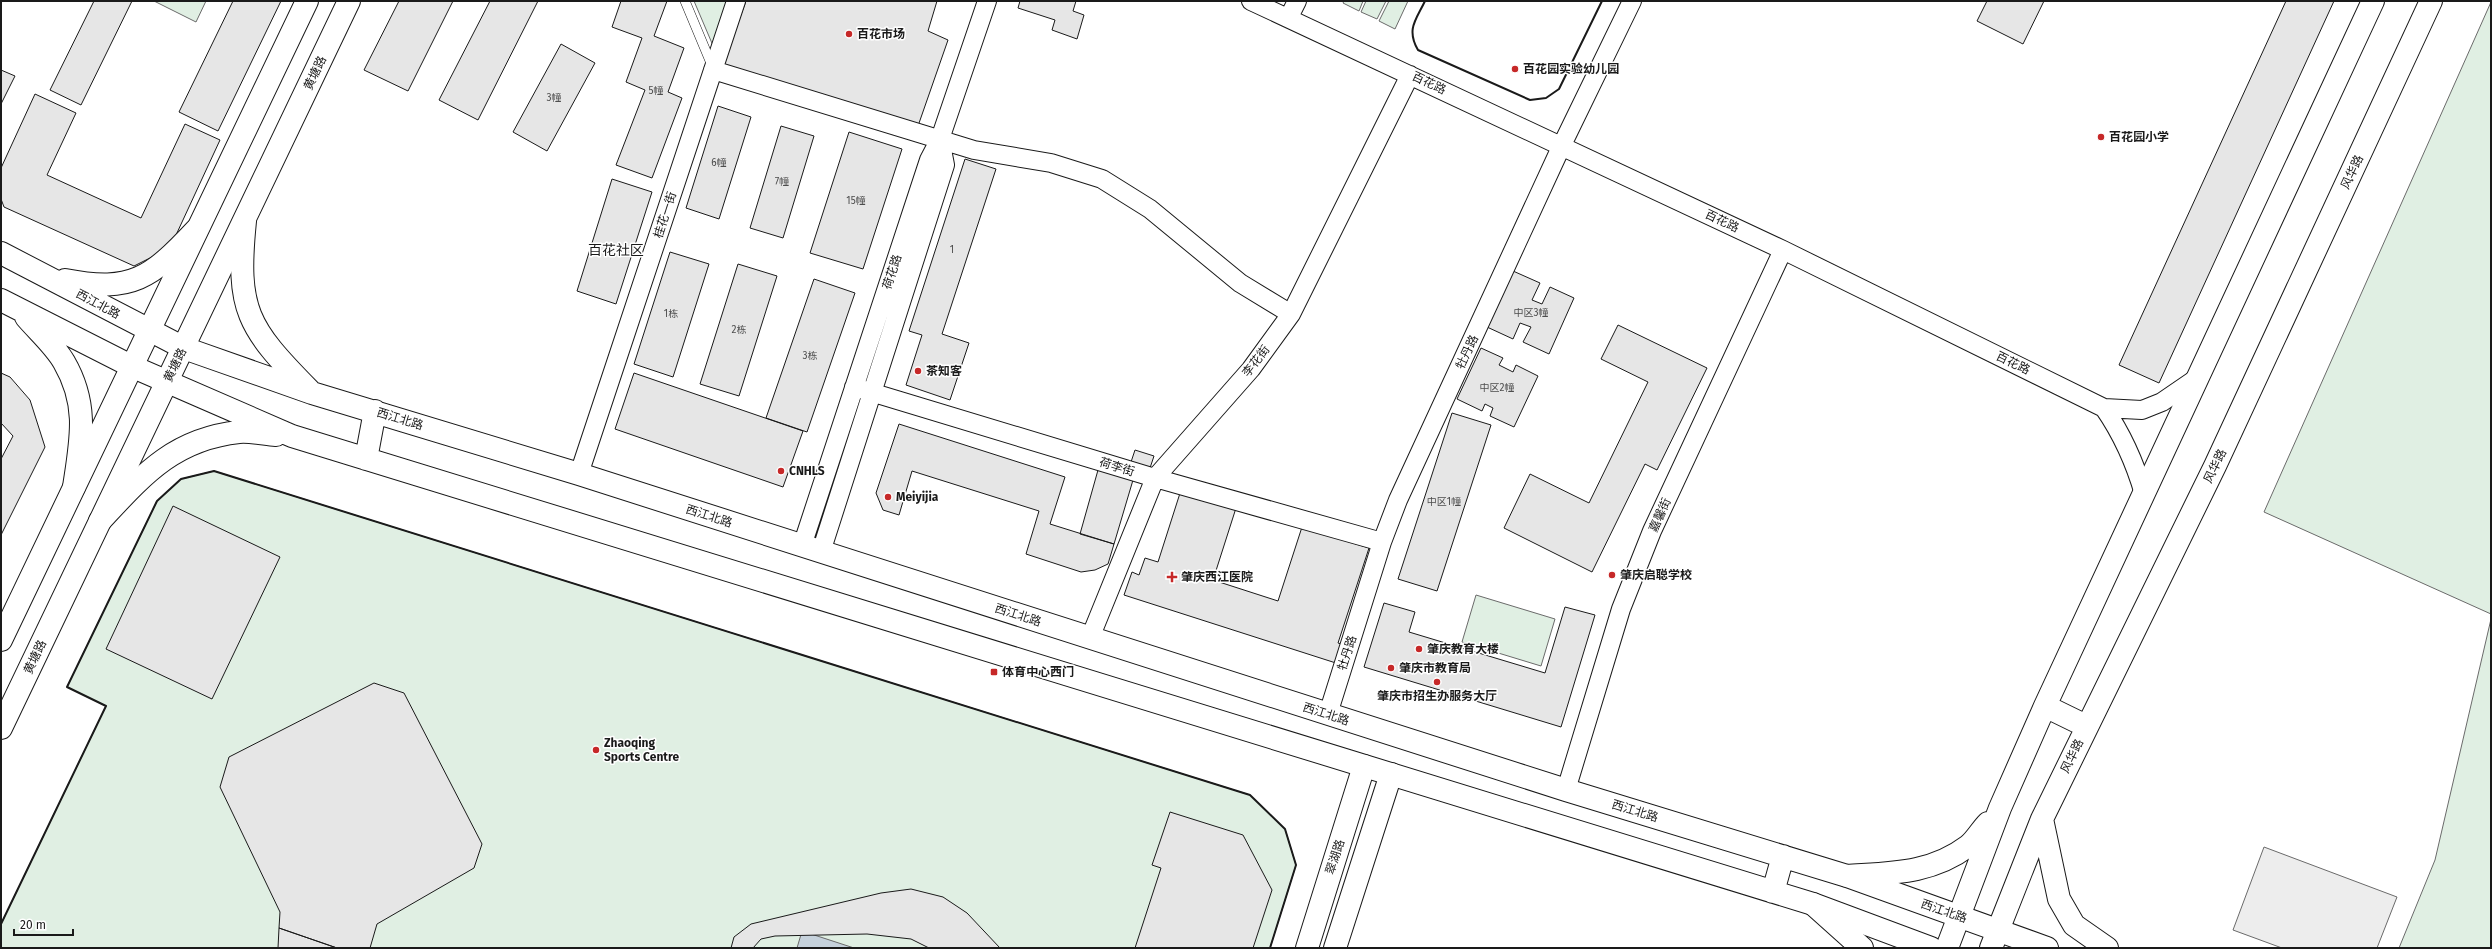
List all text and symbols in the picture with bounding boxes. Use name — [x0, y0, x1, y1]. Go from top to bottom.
place label: 百花市场 — [857, 27, 905, 41]
marker: 百花市场 — [844, 29, 854, 39]
street label: 黄塘路 — [301, 54, 329, 92]
place label: 百花园实验幼儿园 — [1523, 62, 1619, 76]
marker: 百花园实验幼儿园 — [1510, 64, 1520, 74]
street label: 百花路 — [1410, 69, 1448, 97]
house number: 5幢 — [648, 85, 664, 97]
house number: 3幢 — [547, 92, 562, 104]
place label: 百花园小学 — [2109, 130, 2169, 144]
marker: 百花园小学 — [2096, 132, 2106, 142]
street label: 风华路 — [2338, 153, 2366, 191]
house number: 6幢 — [711, 157, 727, 169]
house number: 7幢 — [775, 176, 789, 188]
street label: 桂花一街 — [651, 190, 679, 240]
house number: 15幢 — [846, 195, 866, 207]
street label: 百花路 — [1703, 207, 1741, 235]
district label: 百花社区 — [588, 242, 644, 259]
house number: 1 — [950, 244, 954, 256]
street label: 荷花路 — [880, 253, 904, 291]
street label: 西江北路 — [74, 287, 122, 321]
house number: 中区3幢 — [1514, 307, 1549, 319]
house number: 1栋 — [664, 308, 678, 320]
house number: 2栋 — [732, 324, 746, 336]
street label: 牡丹路 — [1453, 333, 1481, 371]
street label: 李花街 — [1239, 343, 1273, 379]
street label: 黄塘路 — [161, 346, 189, 384]
street label: 百花路 — [1994, 349, 2032, 377]
house number: 3栋 — [803, 350, 818, 362]
place label: 茶知客 — [926, 364, 962, 378]
marker: 茶知客 — [913, 366, 923, 376]
house number: 中区2幢 — [1480, 382, 1514, 394]
street label: 西江北路 — [375, 405, 425, 433]
street label: 风华路 — [2201, 447, 2229, 485]
street label: 荷李街 — [1098, 455, 1136, 479]
place label: CNHLS — [789, 464, 825, 478]
marker: CNHLS — [776, 466, 786, 476]
place label: Meiyijia — [896, 490, 939, 504]
marker: Meiyijia — [883, 492, 893, 502]
house number: 中区1幢 — [1427, 496, 1461, 508]
street label: 嘉馨街 — [1646, 496, 1674, 534]
street label: 西江北路 — [684, 502, 734, 530]
place label: 肇庆启聪学校 — [1620, 568, 1692, 582]
place label: 肇庆西江医院 — [1181, 570, 1253, 584]
marker: 肇庆启聪学校 — [1607, 570, 1617, 580]
marker: 肇庆西江医院 — [1166, 571, 1178, 583]
street label: 西江北路 — [993, 601, 1043, 629]
street label: 牡丹路 — [1335, 634, 1359, 672]
street label: 黄塘路 — [21, 638, 49, 676]
place label: 肇庆教育大楼 — [1427, 642, 1499, 656]
marker: 肇庆教育大楼 — [1414, 644, 1424, 654]
place label: 肇庆市教育局 — [1399, 661, 1471, 675]
marker: 肇庆市教育局 — [1386, 663, 1396, 673]
place label: 体育中心西门 — [1002, 665, 1074, 679]
marker: 体育中心西门 — [989, 667, 999, 677]
marker: 肇庆市招生办服务大厅 — [1432, 677, 1442, 687]
place label: 肇庆市招生办服务大厅 — [1377, 689, 1497, 703]
street label: 西江北路 — [1301, 700, 1351, 728]
place label: Zhaoqing Sports Centre — [604, 736, 679, 764]
street label: 风华路 — [2058, 737, 2086, 775]
marker: Zhaoqing Sports Centre — [591, 745, 601, 755]
street label: 西江北路 — [1610, 797, 1660, 825]
street label: 翠湖路 — [1323, 838, 1347, 876]
street label: 西江北路 — [1919, 897, 1969, 925]
scale bar — [14, 911, 73, 937]
text: 20 m — [20, 918, 46, 932]

